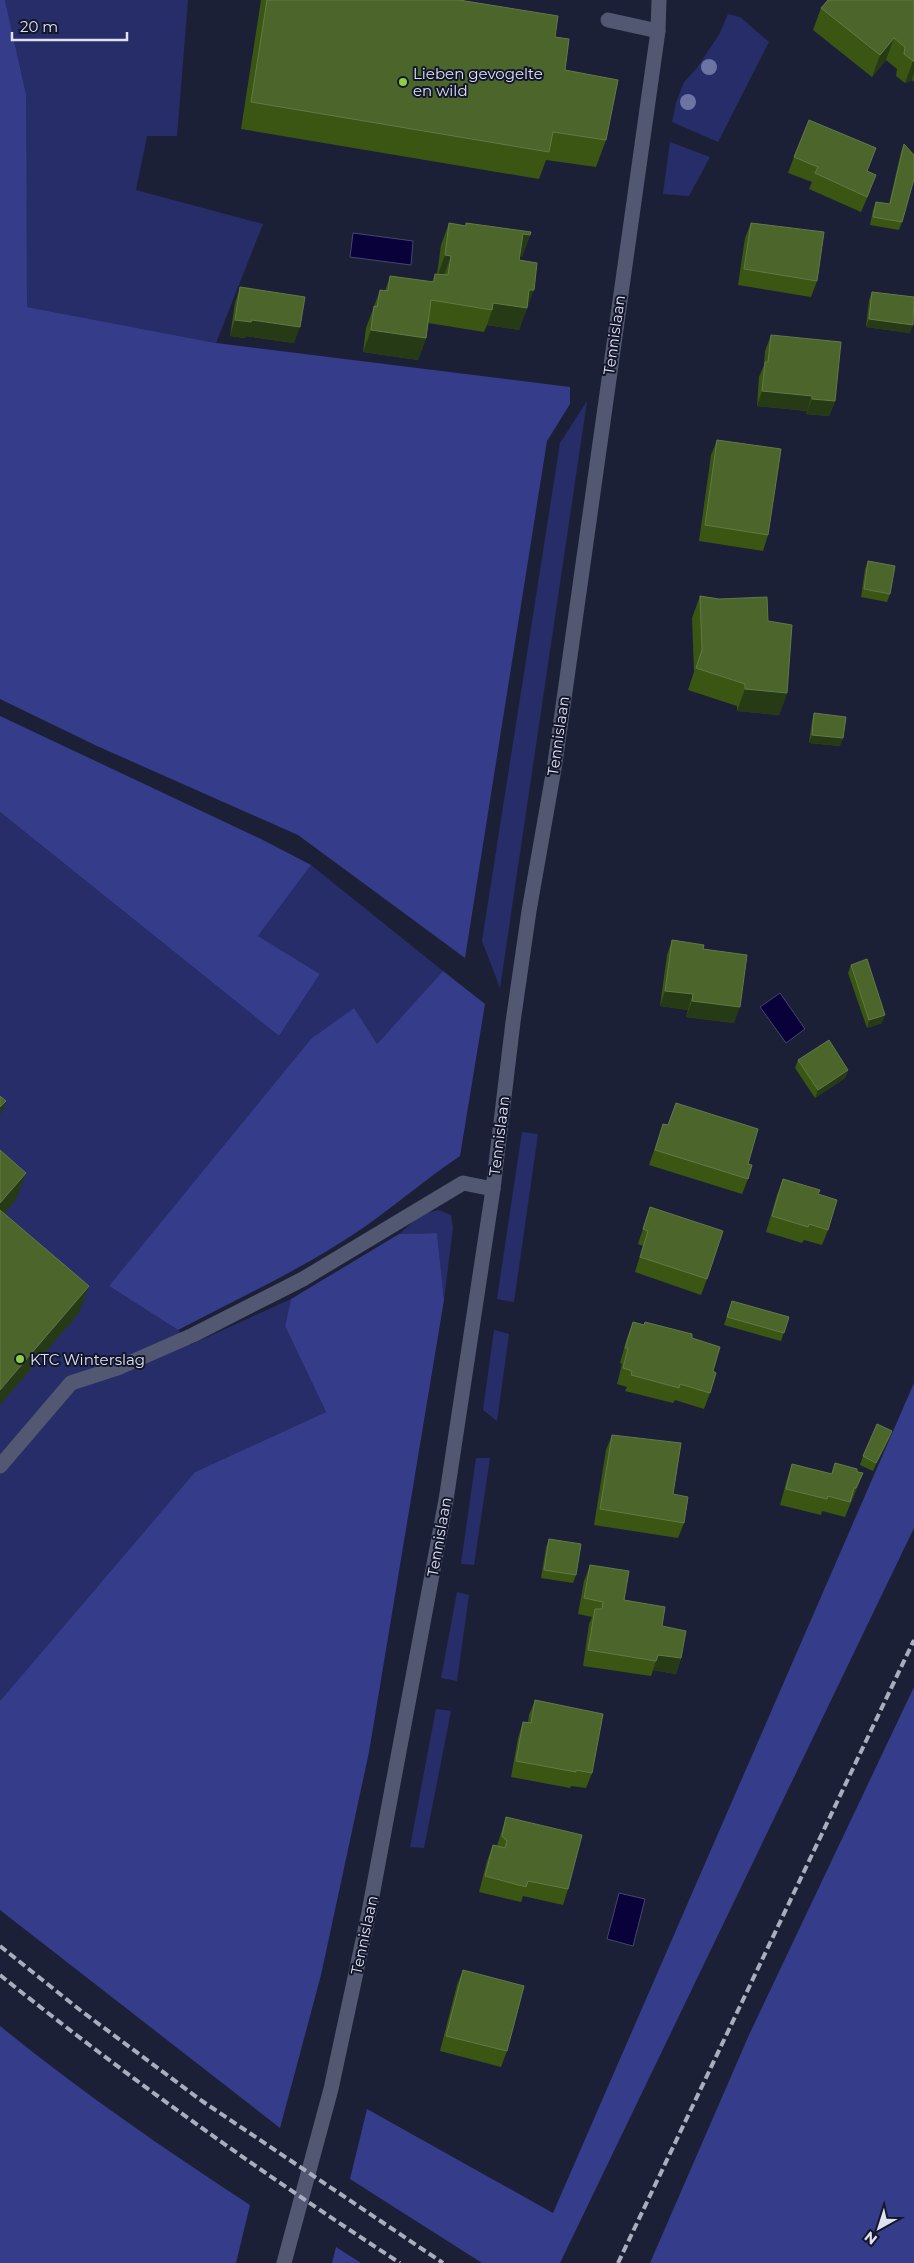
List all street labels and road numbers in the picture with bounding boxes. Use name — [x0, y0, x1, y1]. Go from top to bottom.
street label: Tennislaan — [599, 294, 629, 376]
street label: Tennislaan — [543, 695, 573, 777]
street label: Tennislaan — [485, 1095, 513, 1177]
street label: Tennislaan — [423, 1496, 455, 1578]
street label: Tennislaan — [346, 1894, 382, 1976]

